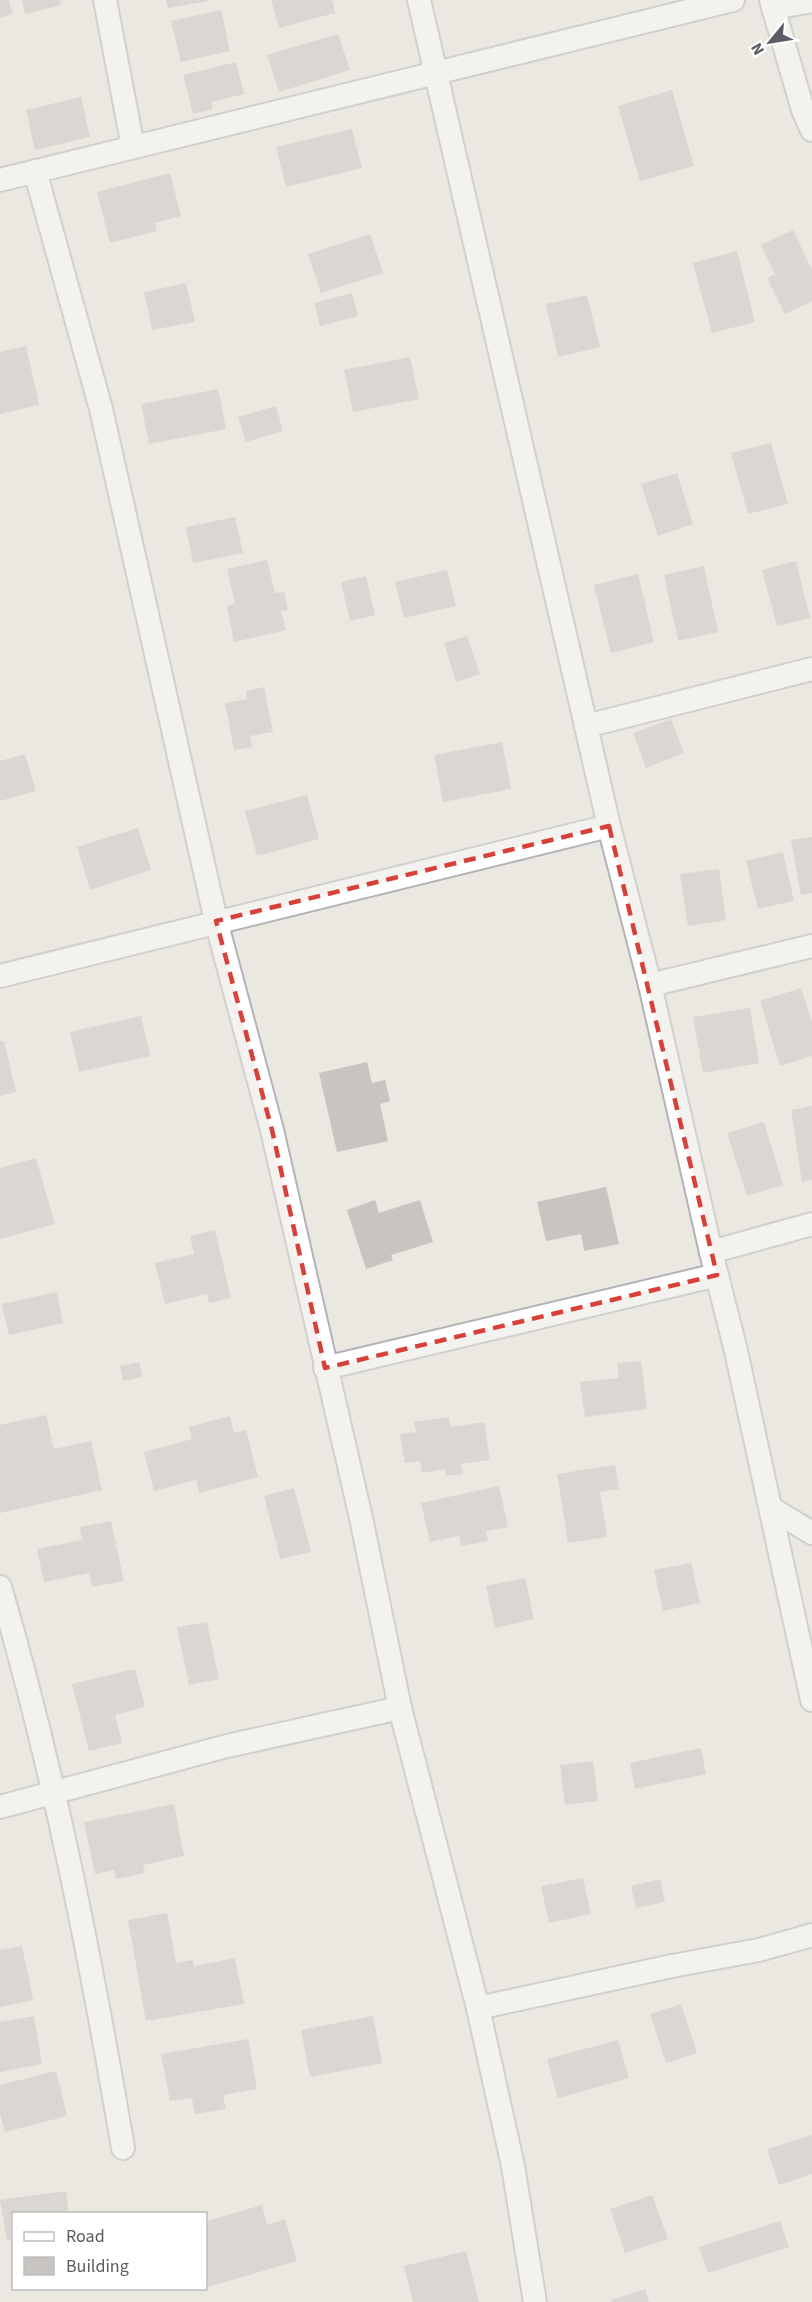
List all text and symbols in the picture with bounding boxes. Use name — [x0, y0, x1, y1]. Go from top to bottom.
north arrow — [740, 12, 800, 72]
text: N — [746, 39, 770, 59]
legend — [12, 2212, 207, 2290]
text: Road — [66, 2224, 105, 2249]
text: Building — [66, 2254, 129, 2279]

